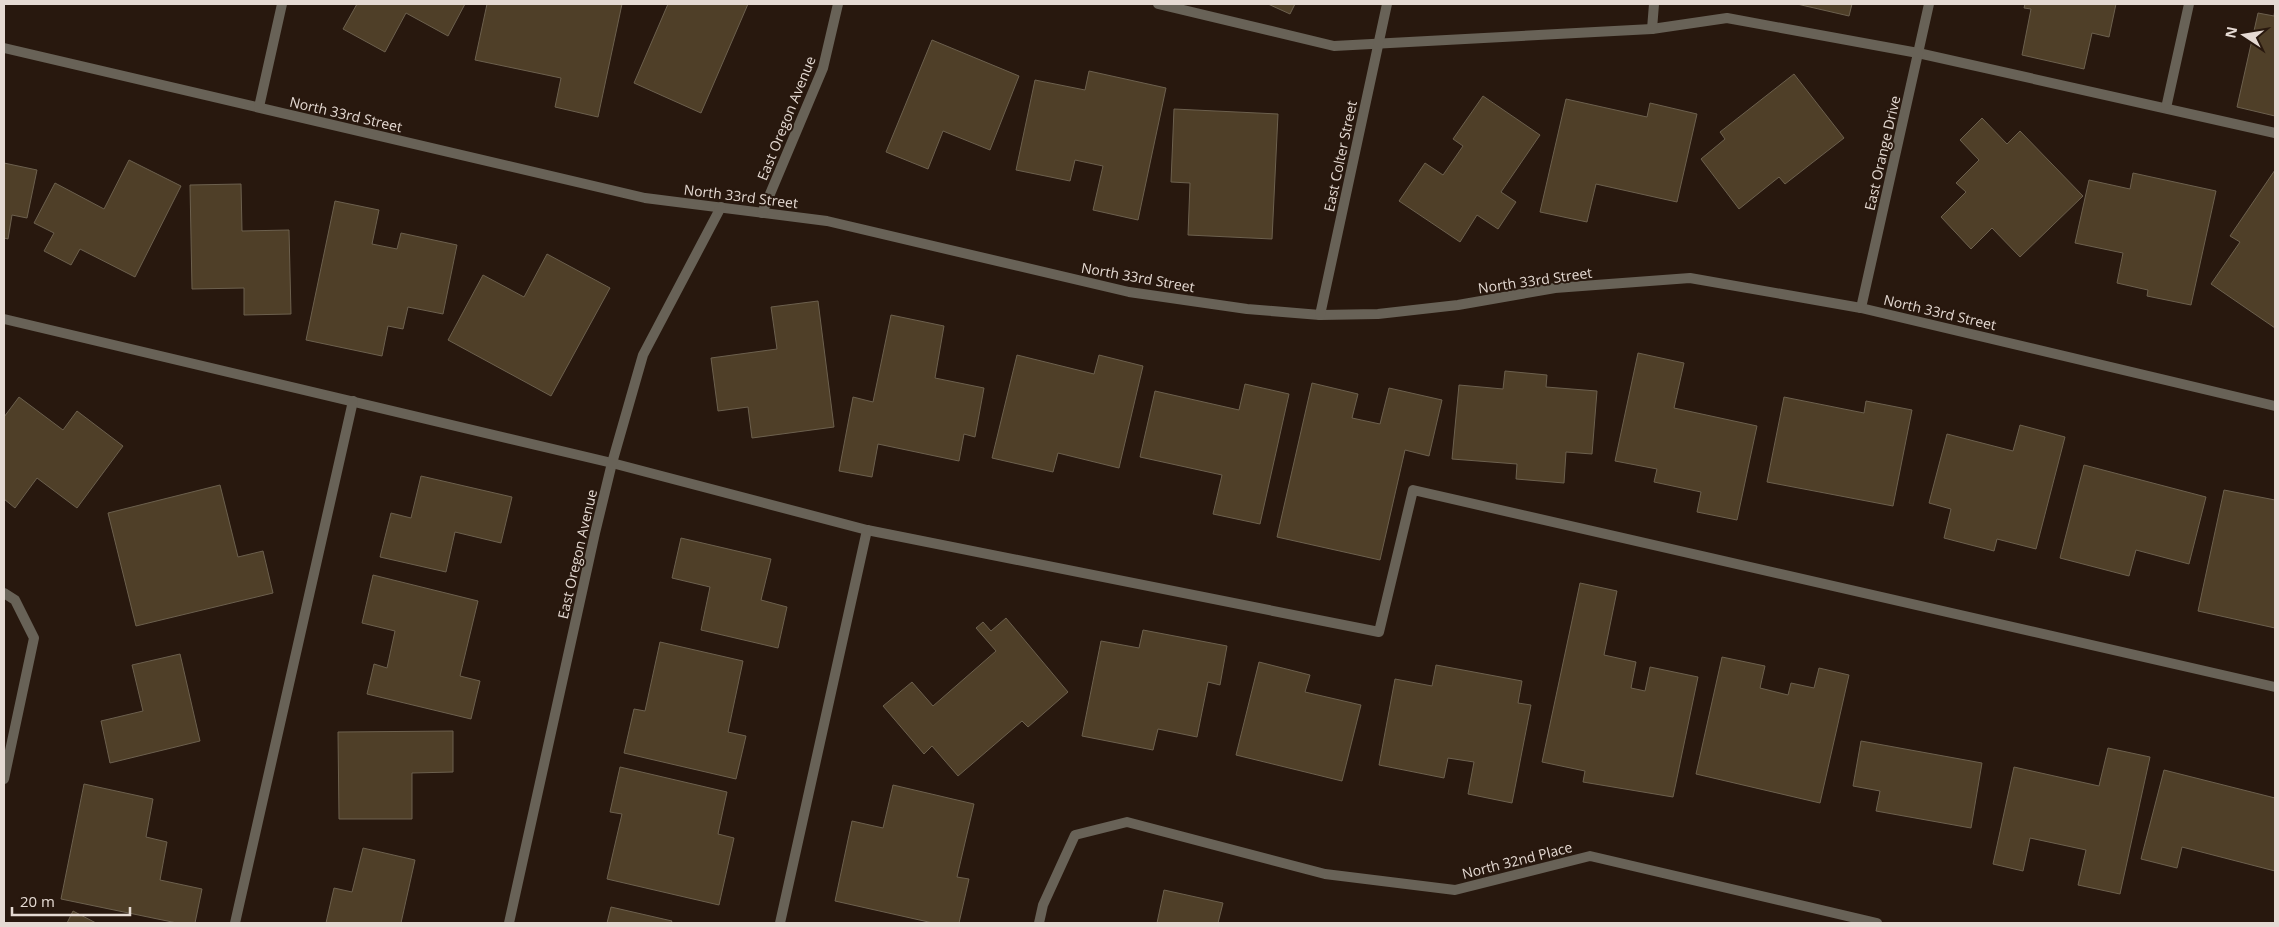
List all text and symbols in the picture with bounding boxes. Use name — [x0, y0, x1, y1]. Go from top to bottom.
north arrow — [2219, 10, 2269, 60]
text: N — [2220, 25, 2241, 40]
street label: East Oregon Avenue — [752, 53, 820, 183]
street label: North 33rd Street — [288, 92, 404, 136]
street label: East Orange Drive — [1860, 94, 1904, 212]
street label: East Colter Street — [1319, 99, 1361, 213]
street label: North 33rd Street — [683, 180, 799, 212]
street label: North 33rd Street — [1080, 258, 1196, 296]
street label: North 33rd Street — [1477, 263, 1593, 297]
street label: North 33rd Street — [1882, 290, 1998, 334]
street label: East Oregon Avenue — [553, 487, 601, 621]
street label: North 32nd Place — [1460, 837, 1574, 883]
scale bar — [12, 884, 130, 916]
text: 20 m — [20, 891, 55, 911]

